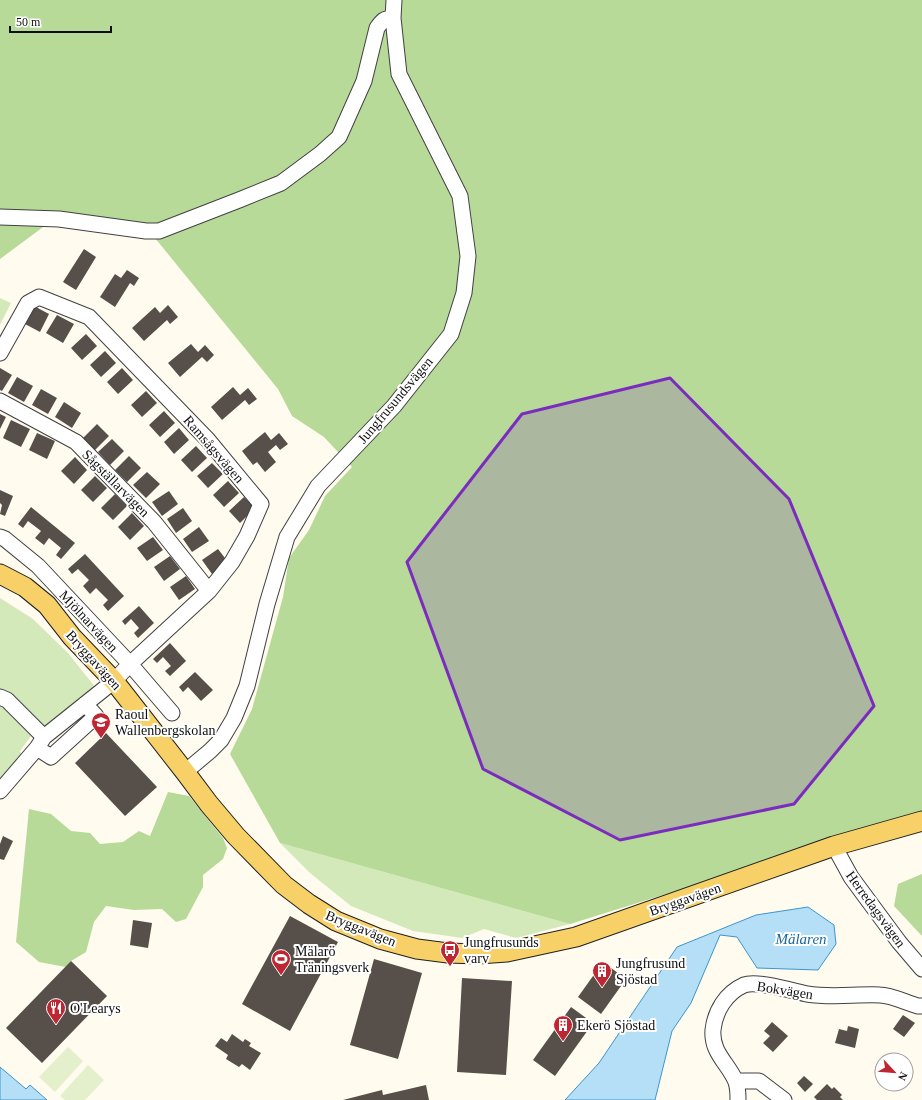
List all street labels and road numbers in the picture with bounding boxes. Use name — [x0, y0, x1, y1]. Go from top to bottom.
street label: Jungfrusundsvägen — [355, 354, 436, 447]
street label: Ramsågsvägen — [180, 413, 247, 486]
street label: Sågställarvägen — [79, 447, 152, 520]
street label: Mjölnarvägen — [56, 588, 121, 655]
street label: Bryggavägen — [63, 628, 124, 693]
street label: Herredagsvägen — [843, 868, 908, 950]
street label: Bryggavägen — [647, 880, 723, 919]
street label: Bryggavägen — [323, 908, 398, 949]
street label: Bokvägen — [756, 979, 814, 1002]

